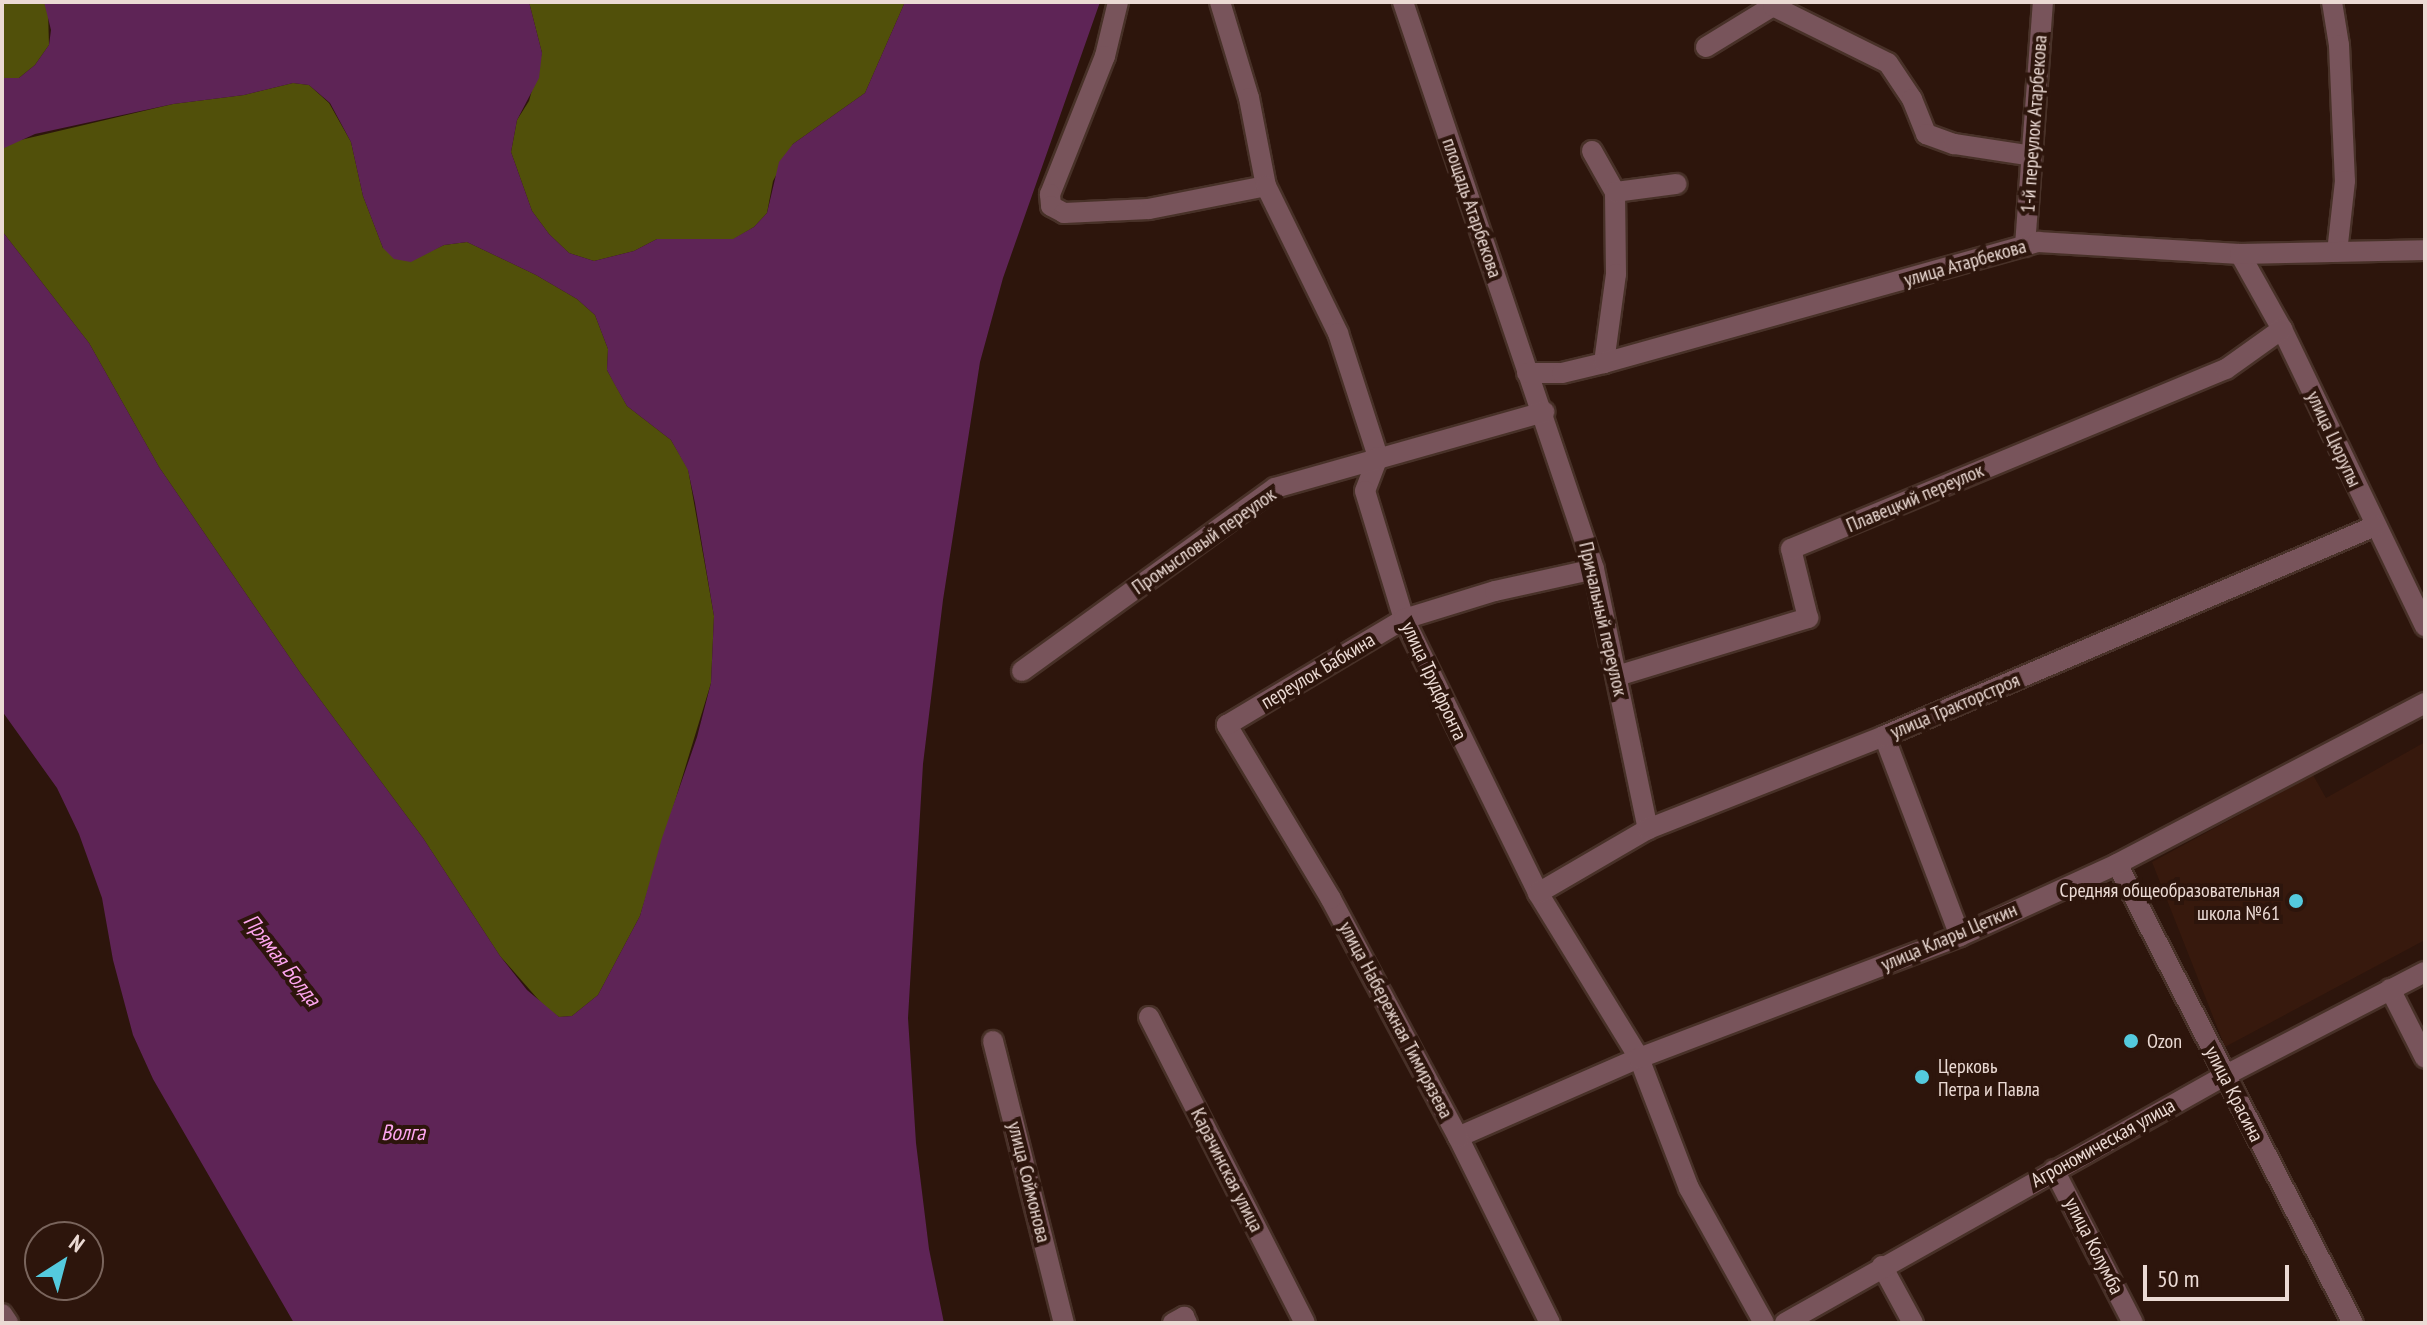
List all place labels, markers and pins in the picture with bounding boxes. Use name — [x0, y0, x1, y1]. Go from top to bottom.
place label: Средняя общеобразовательная школа №61 — [2060, 878, 2280, 925]
marker: Средняя общеобразовательная школа №61 — [2287, 892, 2305, 910]
place label: Ozon — [2147, 1029, 2182, 1053]
marker: Ozon — [2122, 1032, 2140, 1050]
place label: Церковь Петра и Павла — [1938, 1054, 2040, 1101]
marker: Церковь Петра и Павла — [1913, 1068, 1931, 1086]

